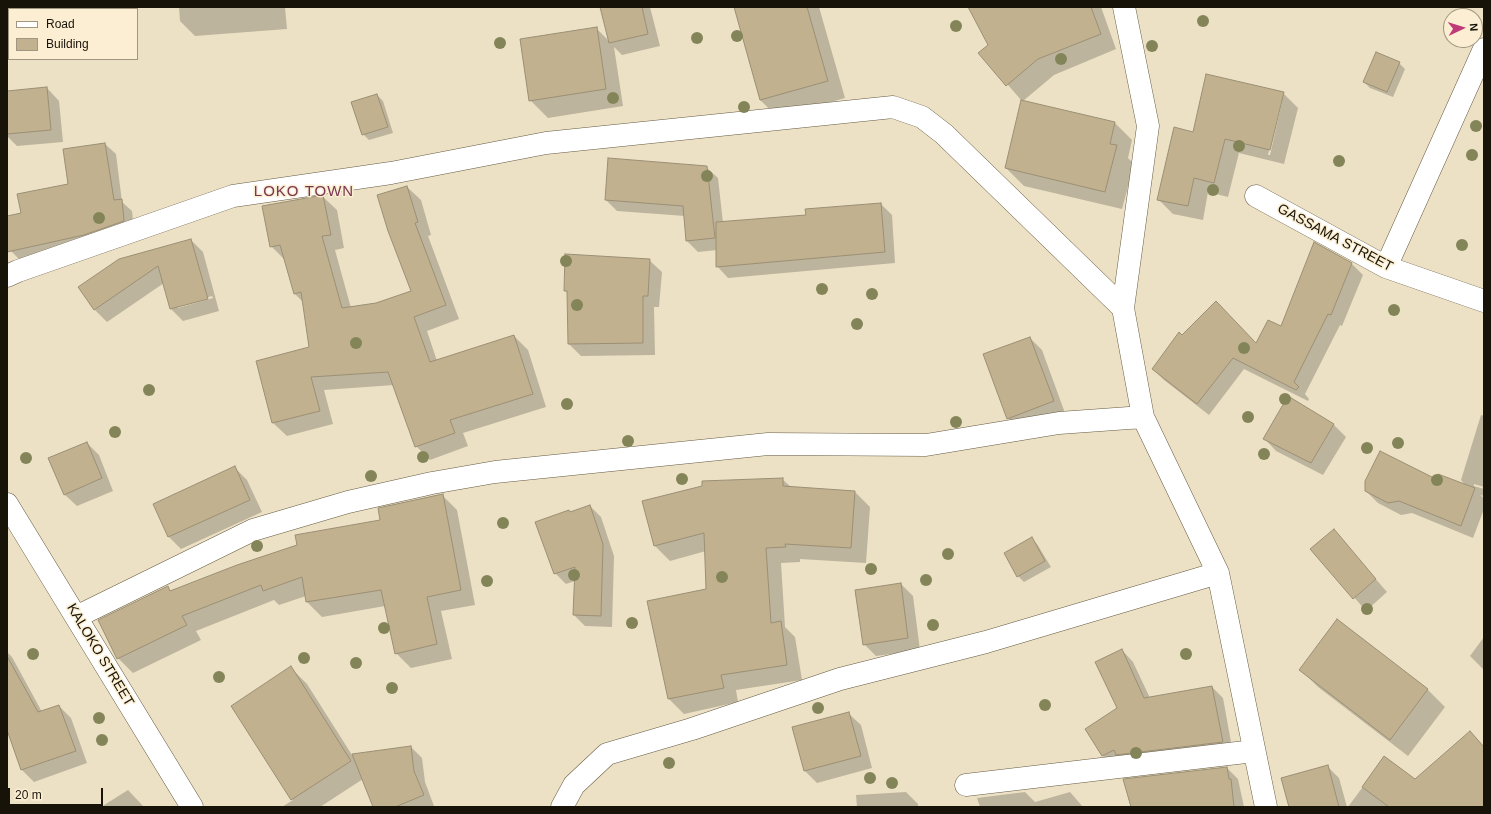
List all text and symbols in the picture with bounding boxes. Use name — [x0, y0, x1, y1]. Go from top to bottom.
legend — [8, 8, 138, 60]
north arrow — [1443, 8, 1483, 48]
text: Road — [46, 17, 75, 31]
text: N — [1468, 23, 1480, 32]
text: Building — [46, 37, 89, 51]
district label: LOKO TOWN — [254, 183, 354, 201]
street label: GASSAMA STREET — [1274, 200, 1396, 276]
street label: KALOKO STREET — [63, 601, 137, 709]
scale bar — [10, 780, 105, 806]
text: 20 m — [15, 788, 42, 802]

